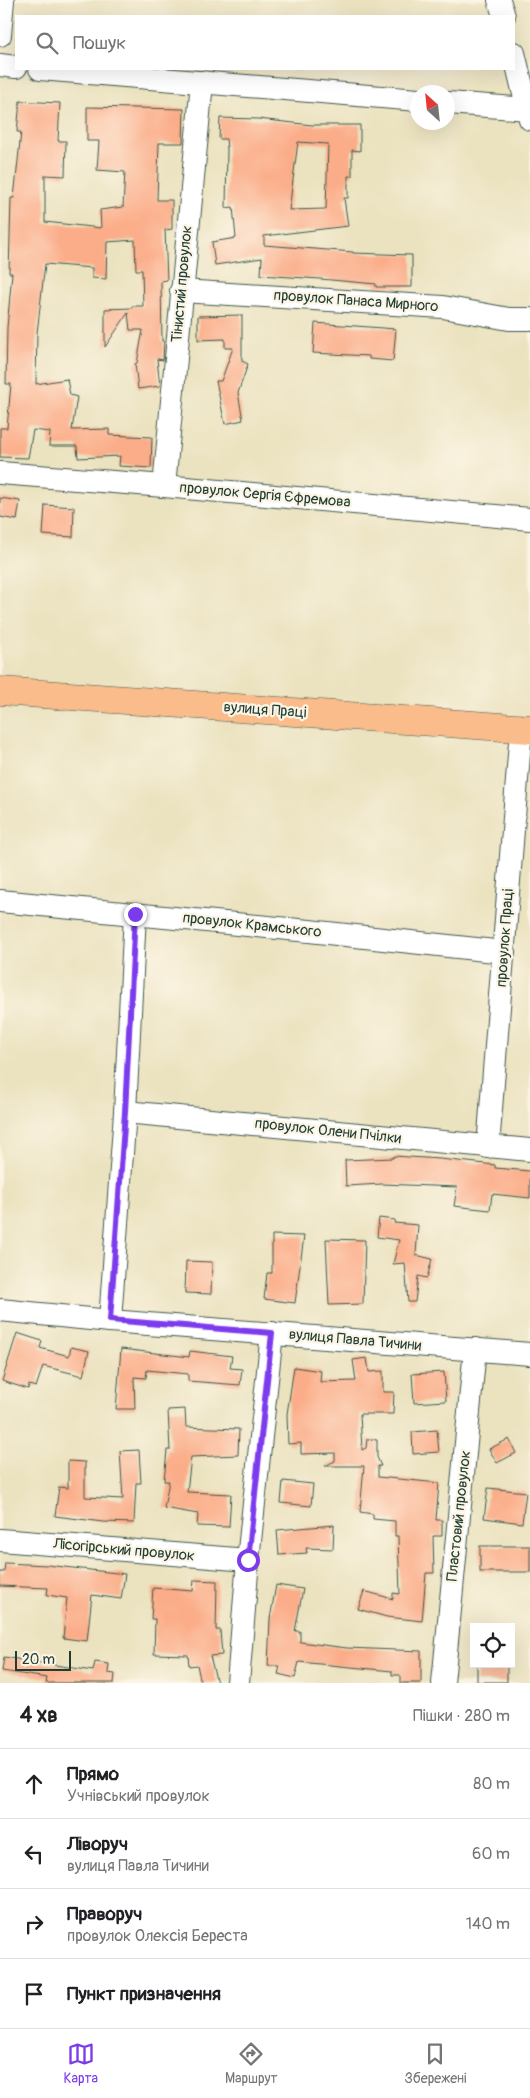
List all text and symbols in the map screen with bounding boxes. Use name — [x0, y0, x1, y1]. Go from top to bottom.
search box — [15, 15, 515, 70]
icon: search — [33, 29, 61, 57]
text: Пошук — [73, 31, 126, 55]
north arrow — [410, 85, 455, 130]
street label: Тінистий провулок — [167, 224, 197, 343]
street label: провулок Панаса Мирного — [273, 286, 439, 316]
street label: провулок Сергія Єфремова — [179, 478, 351, 512]
street label: вулиця Праці — [223, 698, 307, 722]
street label: провулок Праці — [492, 888, 518, 988]
route end — [124, 903, 147, 926]
street label: провулок Крамського — [182, 908, 322, 942]
street label: провулок Олени Пчілки — [254, 1114, 403, 1148]
street label: вулиця Павла Тичини — [288, 1325, 422, 1355]
street label: Пластовий провулок — [443, 1449, 475, 1582]
street label: Лісогірський провулок — [52, 1534, 196, 1566]
route start — [237, 1549, 260, 1572]
map controls — [470, 1623, 515, 1668]
button: locate — [470, 1623, 515, 1668]
scale bar — [15, 1648, 71, 1671]
text: 20 m — [22, 1651, 55, 1668]
text: 4 хв — [20, 1702, 58, 1729]
text: Пішки · 280 m — [413, 1706, 510, 1726]
text: Прямо — [67, 1762, 119, 1786]
icon: ahead — [20, 1770, 48, 1798]
text: 80 m — [473, 1774, 510, 1794]
text: Учнівський провулок — [67, 1786, 210, 1806]
text: Ліворуч — [67, 1832, 128, 1856]
icon: left — [20, 1840, 48, 1868]
text: 60 m — [472, 1844, 510, 1864]
text: вулиця Павла Тичини — [67, 1856, 209, 1876]
text: Праворуч — [67, 1902, 142, 1926]
icon: right — [20, 1910, 48, 1938]
text: 140 m — [466, 1914, 510, 1934]
text: провулок Олексія Береста — [67, 1926, 248, 1946]
icon: arrive — [20, 1980, 48, 2008]
text: Пункт призначення — [67, 1982, 221, 2006]
tab: Карта — [63, 2040, 98, 2087]
tab: Маршрут — [225, 2040, 278, 2087]
tab: Збережені — [404, 2040, 467, 2087]

